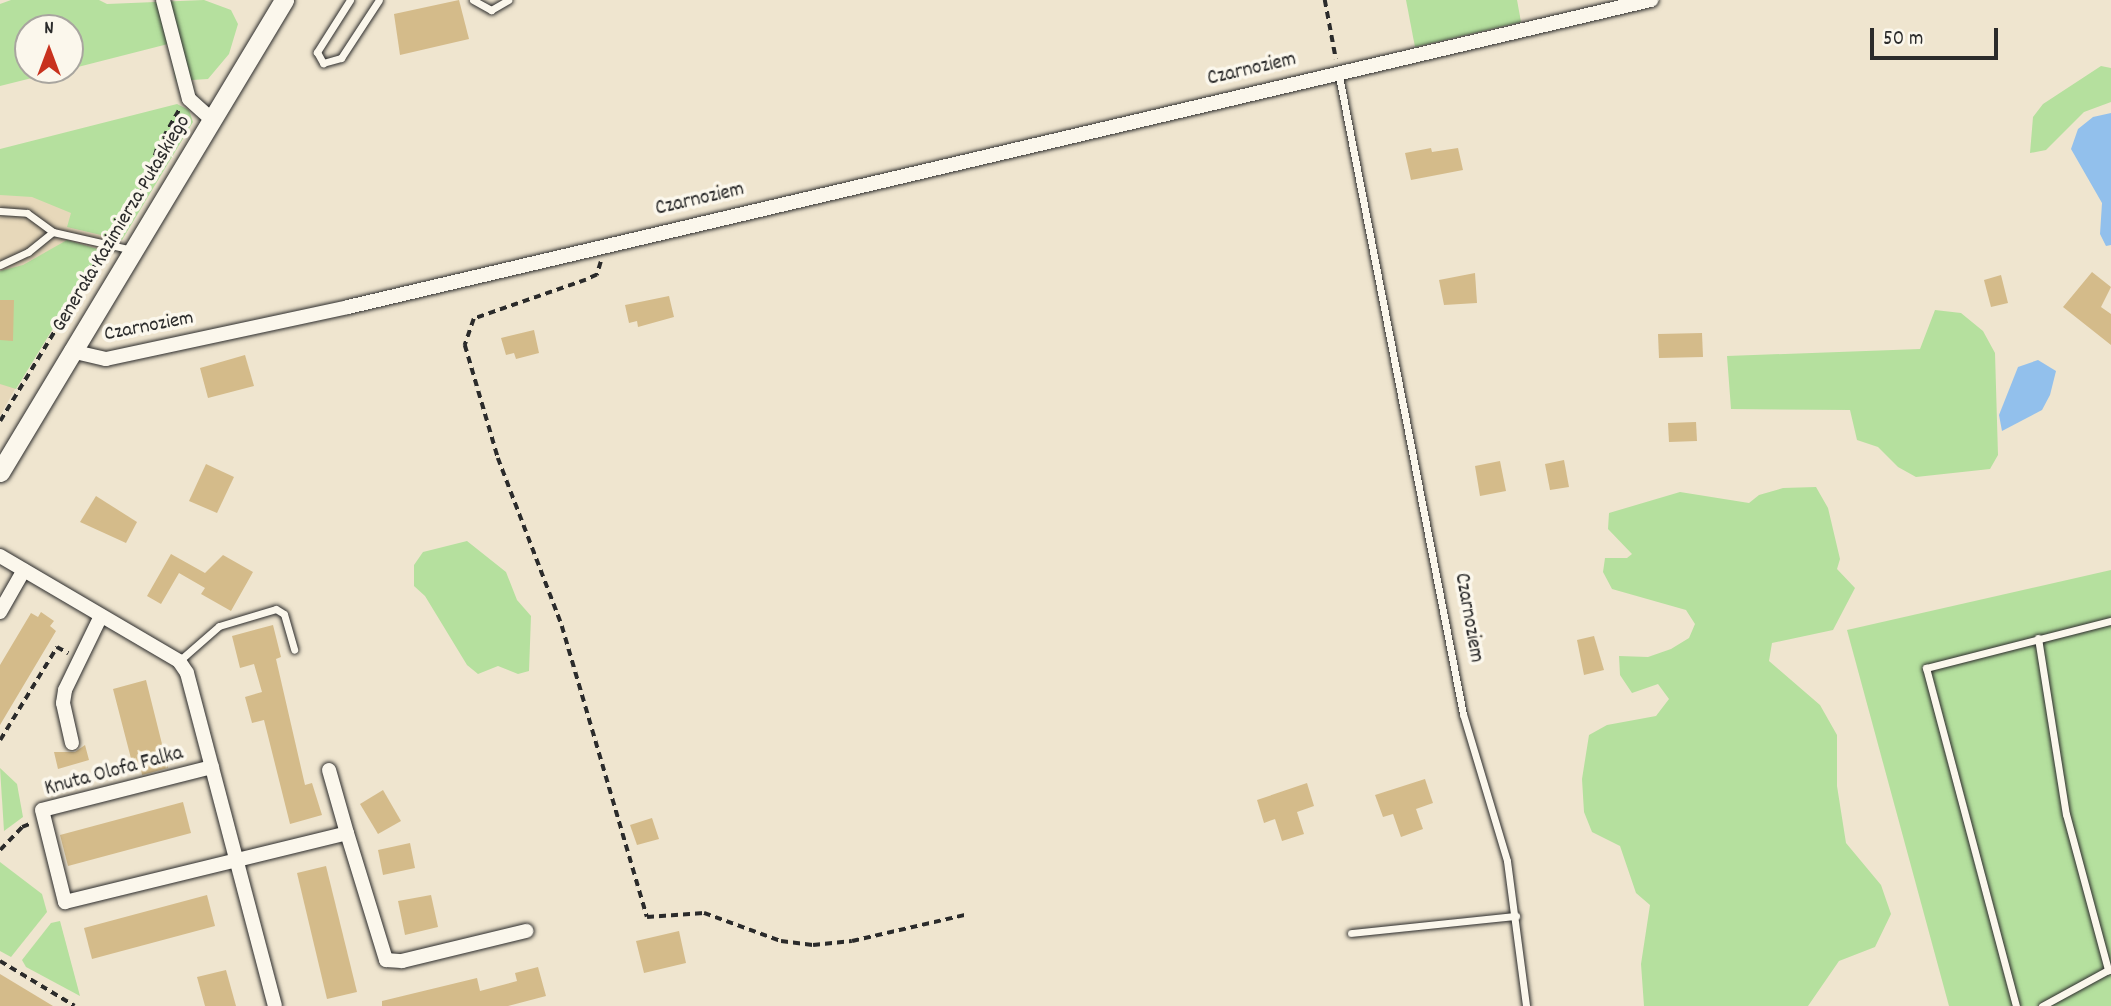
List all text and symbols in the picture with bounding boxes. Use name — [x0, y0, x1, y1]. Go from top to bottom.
north arrow — [14, 14, 84, 84]
scale bar — [1873, 14, 2001, 58]
text: N — [44, 16, 54, 43]
text: 50 m — [1883, 25, 1923, 55]
street label: Czarnoziem — [1205, 48, 1299, 92]
street label: Generała Kazimierza Pułaskiego — [47, 111, 197, 337]
street label: Czarnoziem — [653, 178, 747, 222]
street label: Czarnoziem — [102, 306, 196, 348]
street label: Czarnoziem — [1448, 571, 1488, 665]
street label: Knuta Olofa Falka — [42, 741, 186, 803]

